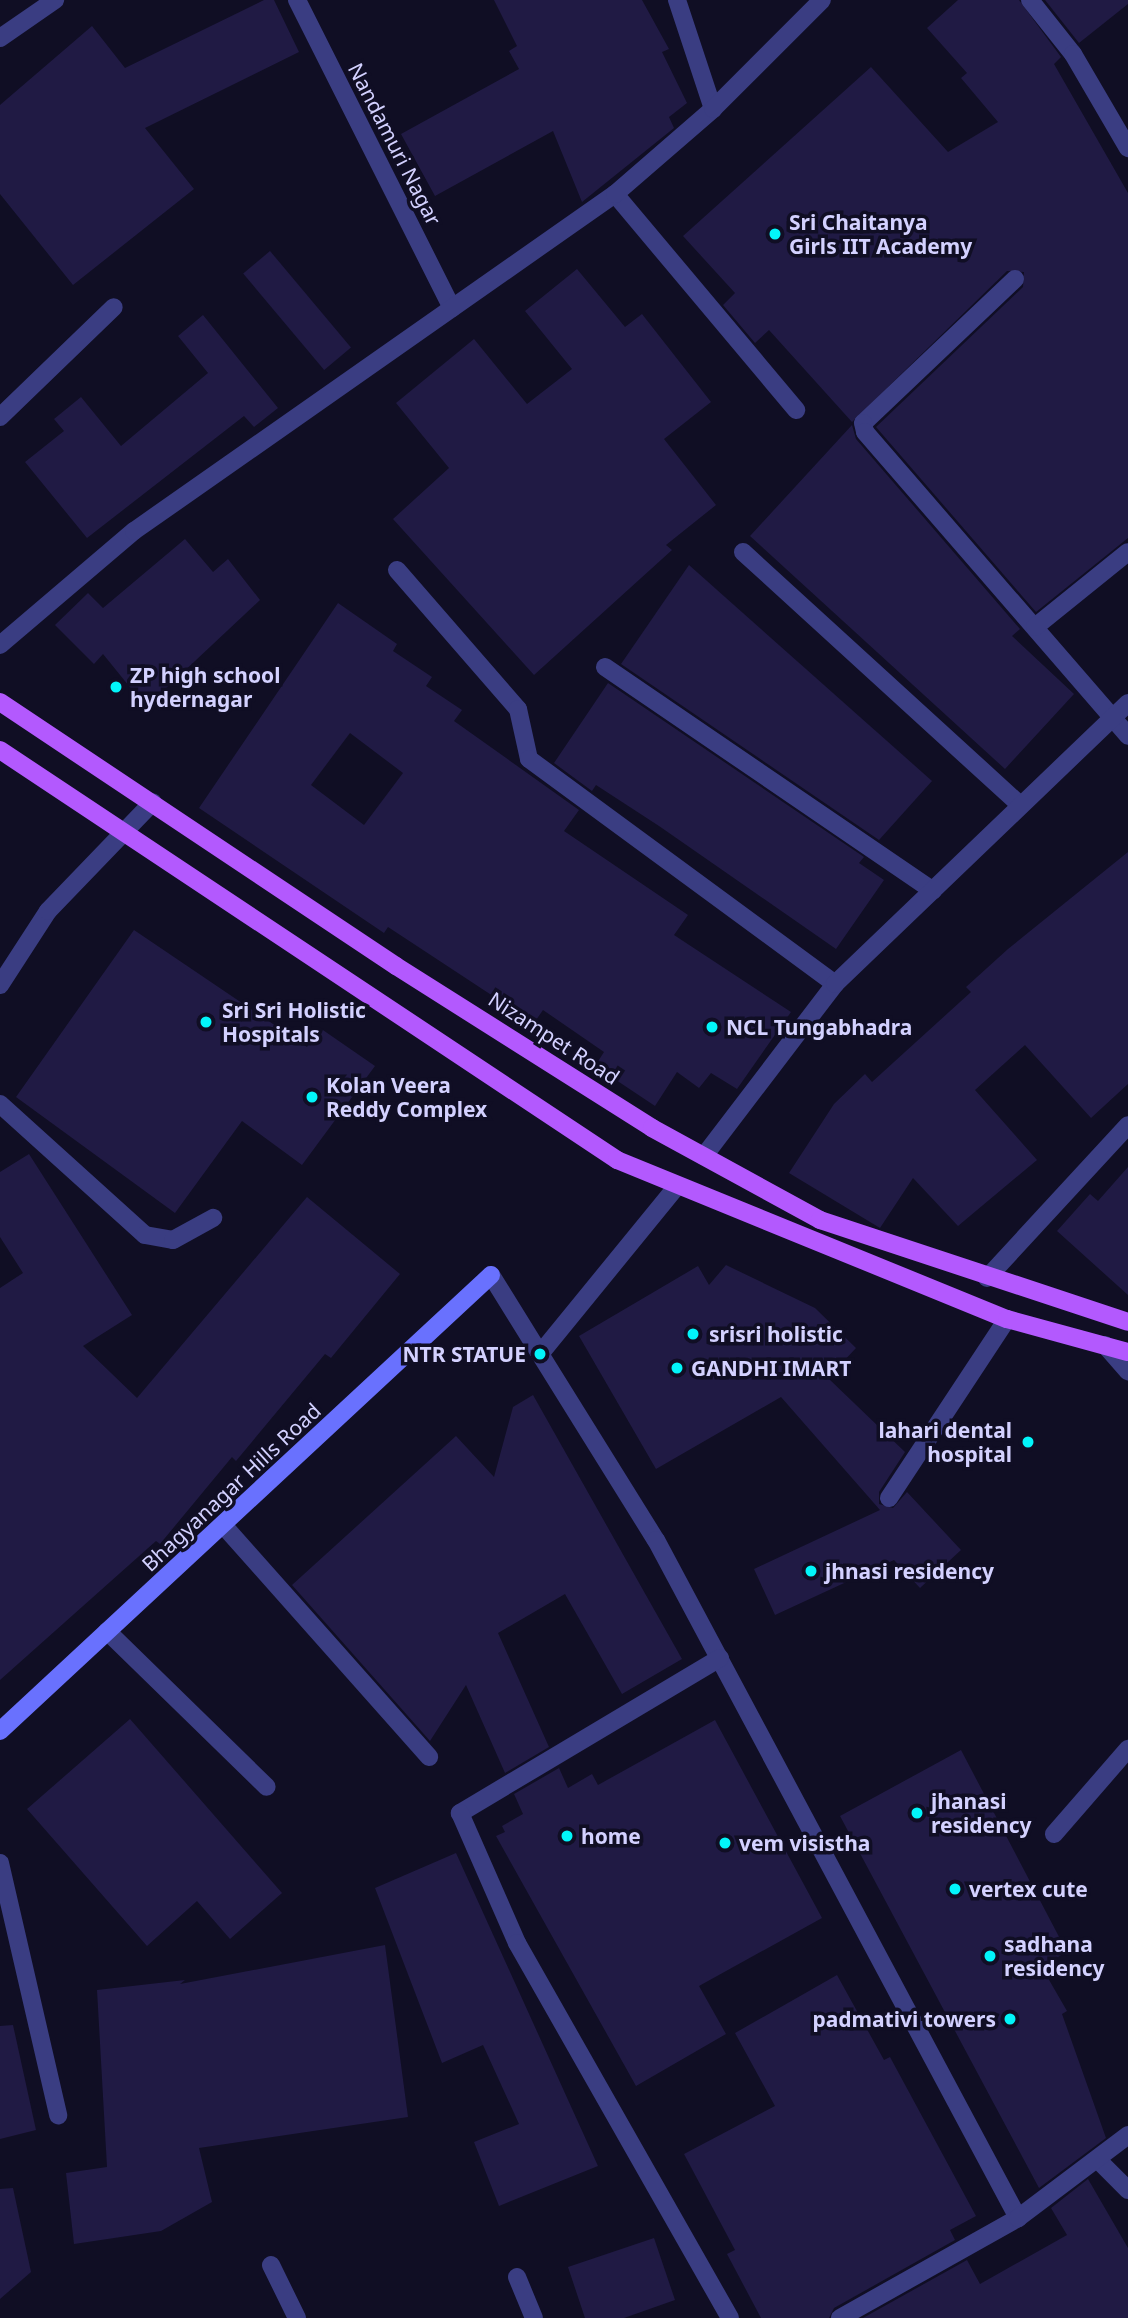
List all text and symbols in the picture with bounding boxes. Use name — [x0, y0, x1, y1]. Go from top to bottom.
street label: Nandamuri Nagar — [343, 59, 447, 229]
place label: Sri Chaitanya Girls IIT Academy — [789, 209, 972, 259]
marker: Sri Chaitanya Girls IIT Academy — [767, 226, 783, 242]
place label: ZP high school hydernagar — [130, 662, 281, 712]
marker: ZP high school hydernagar — [108, 679, 124, 695]
street label: Nizampet Road — [484, 986, 624, 1090]
place label: Sri Sri Holistic Hospitals — [222, 997, 366, 1047]
marker: Sri Sri Holistic Hospitals — [196, 1012, 216, 1032]
place label: NCL Tungabhadra — [726, 1014, 912, 1040]
marker: NCL Tungabhadra — [704, 1019, 720, 1035]
place label: Kolan Veera Reddy Complex — [326, 1072, 487, 1122]
marker: Kolan Veera Reddy Complex — [304, 1089, 320, 1105]
place label: srisri holistic — [709, 1321, 843, 1347]
marker: srisri holistic — [683, 1324, 703, 1344]
place label: NTR STATUE — [403, 1341, 526, 1367]
marker: NTR STATUE — [532, 1346, 548, 1362]
place label: GANDHI IMART — [691, 1355, 851, 1381]
marker: GANDHI IMART — [669, 1360, 685, 1376]
street label: Bhagyanagar Hills Road — [136, 1398, 326, 1576]
place label: lahari dental hospital — [878, 1417, 1012, 1467]
marker: lahari dental hospital — [1018, 1432, 1038, 1452]
place label: jhnasi residency — [825, 1558, 994, 1584]
marker: jhnasi residency — [803, 1563, 819, 1579]
place label: jhanasi residency — [931, 1788, 1032, 1838]
marker: jhanasi residency — [909, 1805, 925, 1821]
place label: home — [581, 1823, 641, 1849]
marker: home — [559, 1828, 575, 1844]
place label: vem visistha — [739, 1830, 870, 1856]
marker: vem visistha — [717, 1835, 733, 1851]
place label: vertex cute — [969, 1876, 1088, 1902]
marker: vertex cute — [947, 1881, 963, 1897]
place label: sadhana residency — [1004, 1931, 1105, 1981]
marker: sadhana residency — [982, 1948, 998, 1964]
place label: padmativi towers — [812, 2006, 996, 2032]
marker: padmativi towers — [1002, 2011, 1018, 2027]

